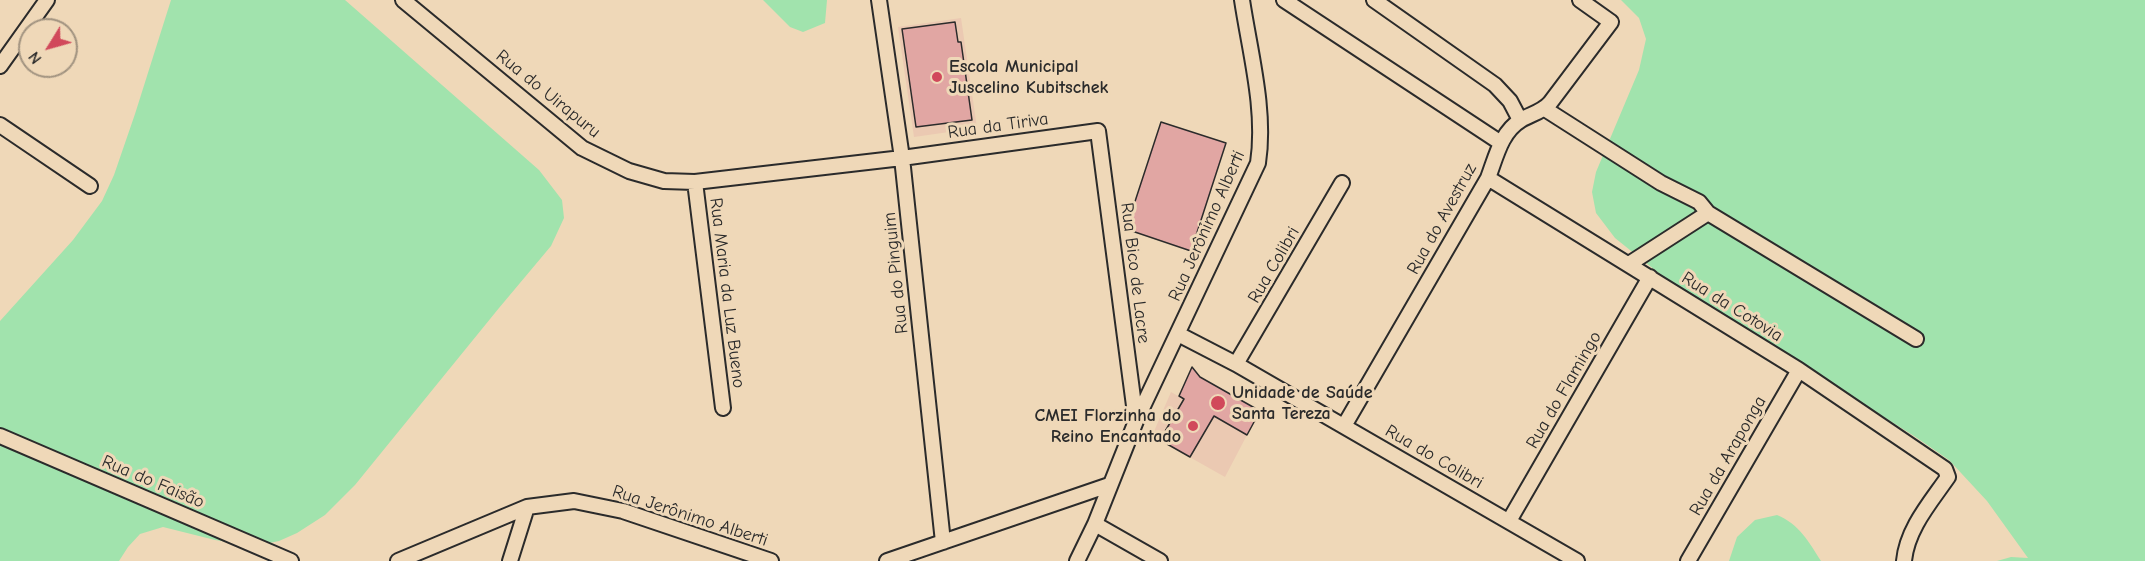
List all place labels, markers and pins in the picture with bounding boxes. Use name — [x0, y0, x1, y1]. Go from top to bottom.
place label: Escola Municipal Juscelino Kubitschek — [949, 56, 1108, 98]
marker: Escola Municipal Juscelino Kubitschek — [930, 70, 944, 84]
place label: Unidade de Saúde Santa Tereza — [1232, 382, 1373, 424]
marker: Unidade de Saúde Santa Tereza — [1209, 394, 1227, 412]
place label: CMEI Florzinha do Reino Encantado — [1034, 405, 1181, 448]
marker: CMEI Florzinha do Reino Encantado — [1186, 419, 1200, 433]

